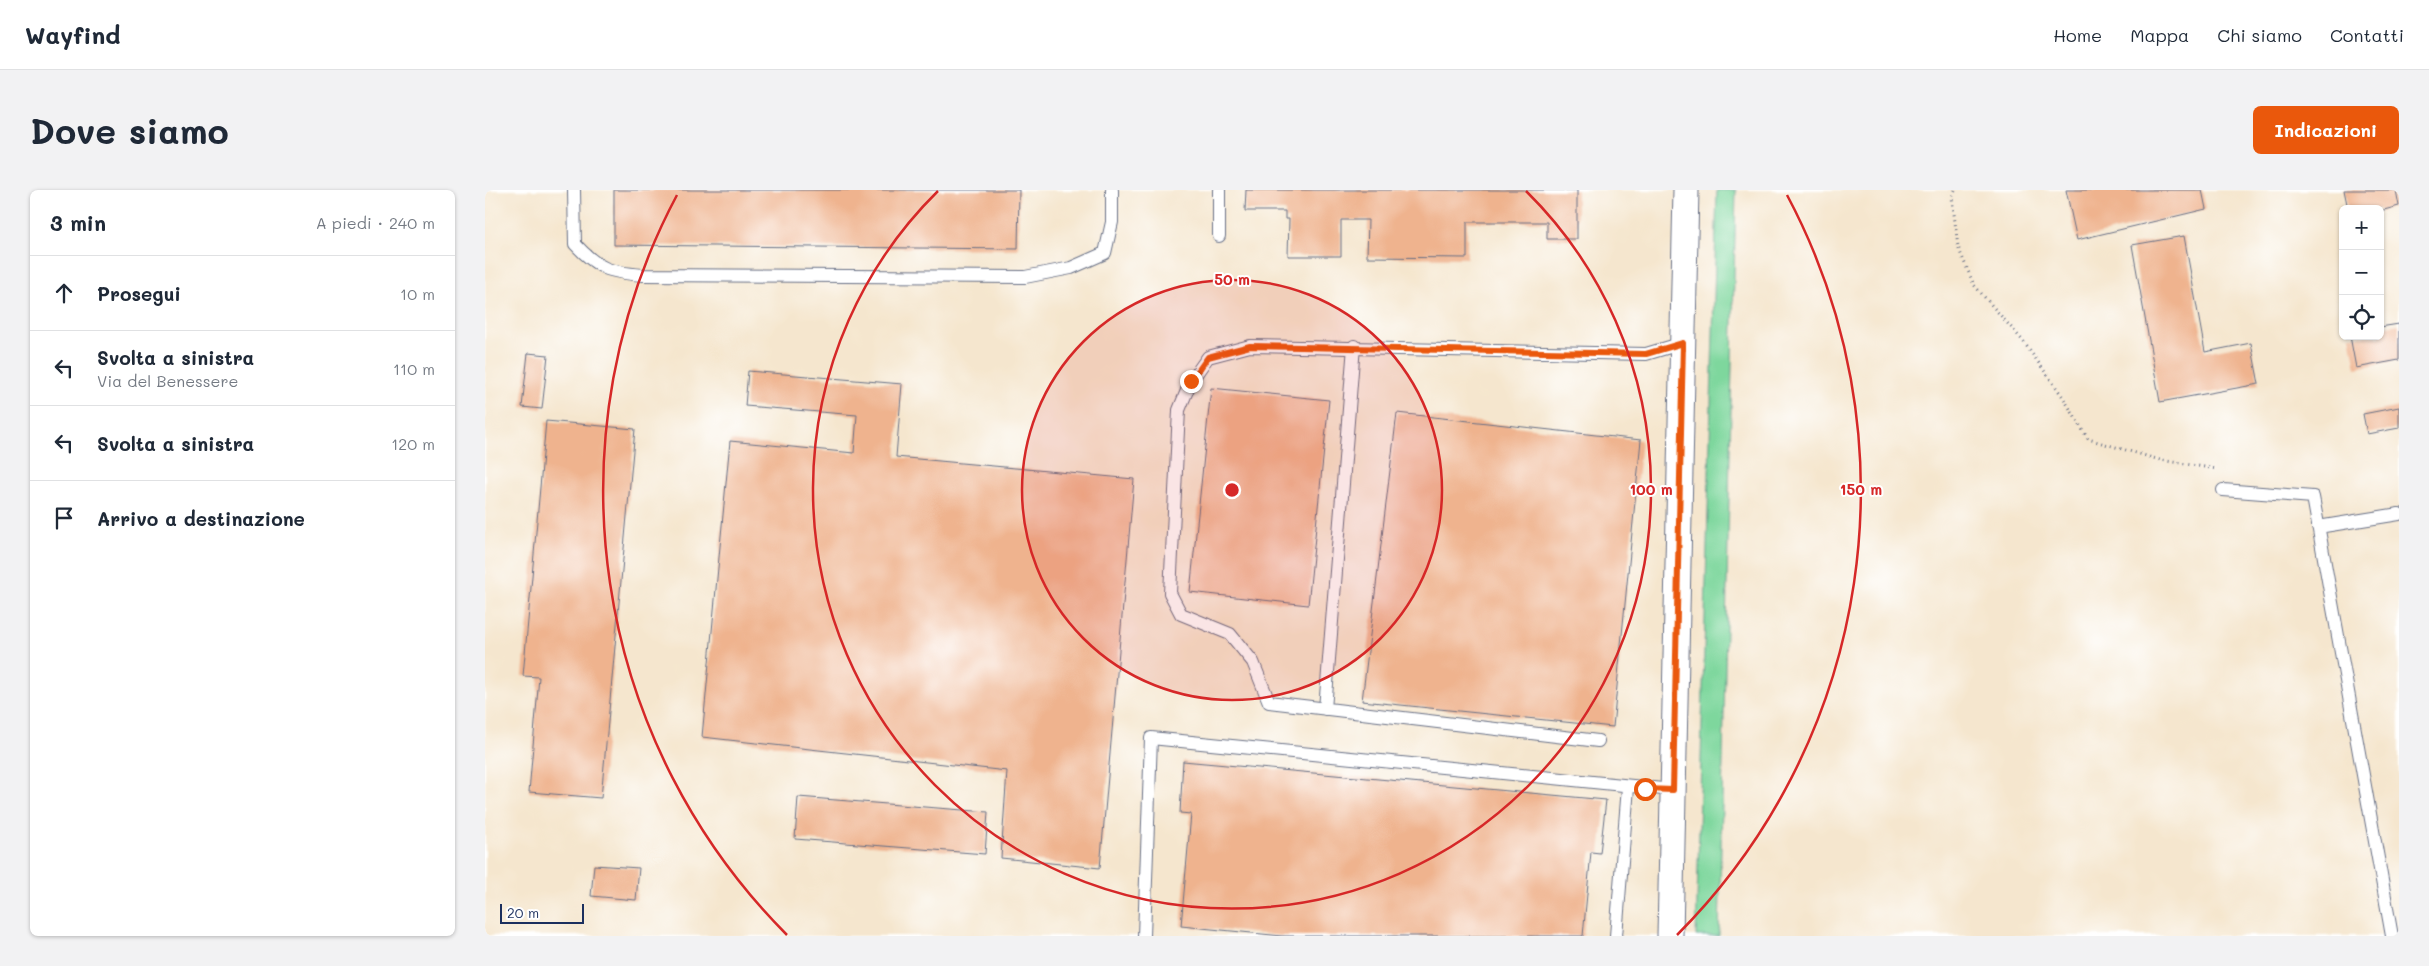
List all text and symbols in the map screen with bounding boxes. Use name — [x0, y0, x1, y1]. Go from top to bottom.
text: Wayfind — [25, 19, 121, 50]
text: Home — [2053, 23, 2102, 47]
text: Mappa — [2130, 23, 2189, 47]
text: Chi siamo — [2217, 23, 2302, 47]
text: Contatti — [2330, 23, 2404, 47]
button: Indicazioni — [2253, 106, 2399, 154]
text: Dove siamo — [30, 107, 229, 153]
map controls — [2339, 205, 2384, 340]
button: + — [2339, 205, 2384, 250]
text: 3 min — [50, 209, 106, 236]
text: A piedi · 240 m — [316, 212, 435, 233]
button: − — [2339, 250, 2384, 295]
text: 50 m — [1214, 269, 1250, 289]
icon: ahead — [50, 279, 78, 307]
text: Prosegui — [97, 281, 181, 306]
text: 10 m — [400, 283, 435, 304]
button: locate — [2339, 295, 2384, 340]
text: Svolta a sinistra — [97, 345, 254, 370]
icon: left — [50, 354, 78, 382]
text: 110 m — [393, 358, 435, 379]
text: Via del Benessere — [97, 370, 238, 391]
route end — [1180, 370, 1203, 393]
icon: left — [50, 429, 78, 457]
text: Svolta a sinistra — [97, 431, 254, 456]
text: 120 m — [391, 433, 435, 454]
text: 100 m — [1629, 479, 1673, 499]
text: 150 m — [1840, 479, 1882, 499]
centre of rings — [1223, 481, 1241, 499]
icon: arrive — [50, 504, 78, 532]
text: Arrivo a destinazione — [97, 506, 305, 531]
route start — [1634, 778, 1657, 801]
scale bar — [500, 901, 584, 924]
text: 20 m — [507, 903, 539, 922]

